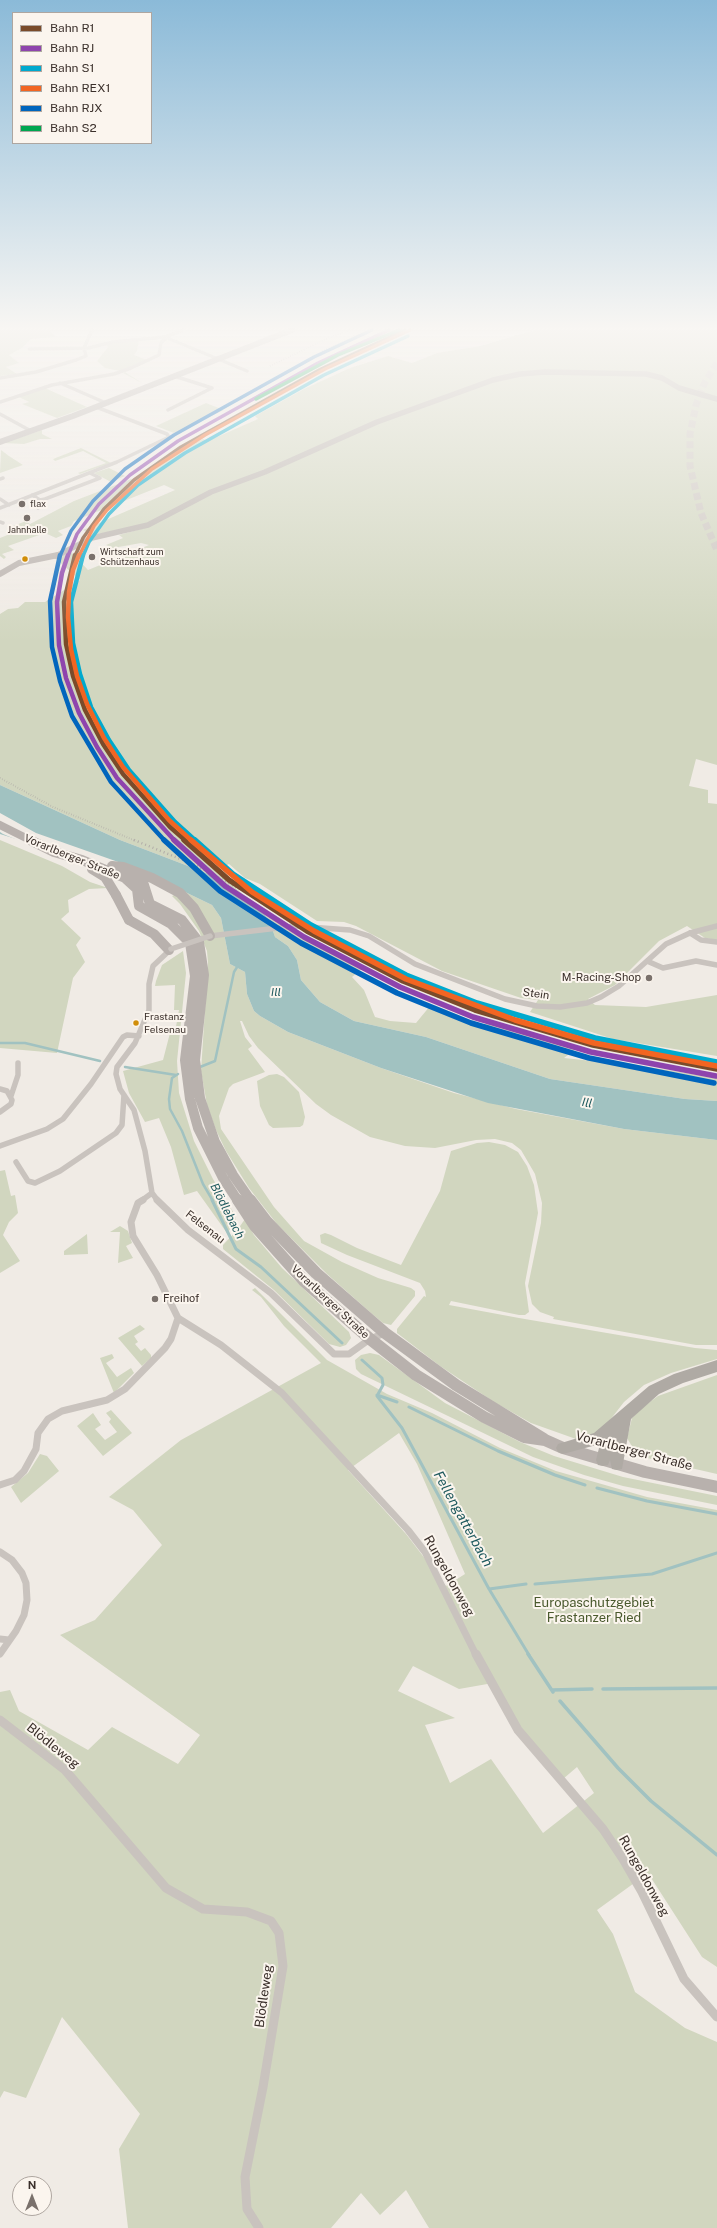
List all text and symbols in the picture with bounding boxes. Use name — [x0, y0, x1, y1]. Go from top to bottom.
legend — [12, 12, 152, 144]
text: Bahn R1 — [50, 21, 94, 35]
text: Bahn RJ — [50, 41, 94, 55]
text: Bahn S1 — [50, 61, 94, 75]
text: Bahn REX1 — [50, 81, 110, 95]
text: Bahn RJX — [50, 101, 103, 115]
text: Bahn S2 — [50, 121, 97, 135]
marker: flax — [17, 499, 27, 509]
place label: flax — [30, 499, 46, 509]
marker: Jahnhalle — [22, 513, 32, 523]
place label: Jahnhalle — [7, 525, 47, 535]
place label: Wirtschaft zum Schützenhaus — [100, 547, 163, 568]
marker: Wirtschaft zum Schützenhaus — [87, 552, 97, 562]
unlabelled marker — [20, 554, 30, 564]
street label: Vorarlberger Straße — [22, 832, 122, 882]
place label: M-Racing-Shop — [562, 971, 641, 985]
marker: M-Racing-Shop — [644, 973, 654, 983]
water label: Ill — [271, 985, 281, 999]
street label: Stein — [522, 986, 550, 1002]
place label: Frastanz Felsenau — [144, 1011, 186, 1034]
marker: Frastanz Felsenau — [131, 1018, 141, 1028]
water label: Ill — [581, 1095, 593, 1111]
water label: Blödlebach — [207, 1181, 247, 1241]
street label: Felsenau — [183, 1208, 227, 1246]
street label: Vorarlberger Straße — [288, 1262, 372, 1342]
place label: Freihof — [163, 1292, 199, 1306]
marker: Freihof — [150, 1294, 160, 1304]
street label: Vorarlberger Straße — [574, 1428, 694, 1474]
water label: Fellengatterbach — [430, 1468, 496, 1570]
street label: Rungeldonweg — [420, 1533, 478, 1619]
park label: Europaschutzgebiet Frastanzer Ried — [534, 1595, 654, 1626]
street label: Blödleweg — [23, 1720, 83, 1772]
street label: Rungeldonweg — [615, 1833, 673, 1919]
street label: Blödleweg — [252, 1963, 276, 2029]
north arrow — [12, 2176, 52, 2216]
text: N — [28, 2179, 36, 2191]

